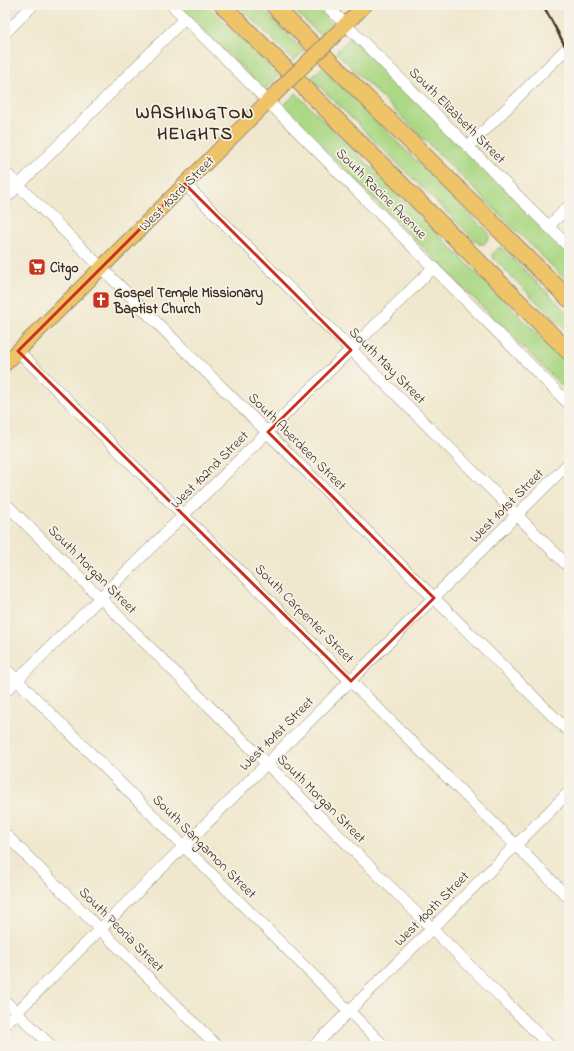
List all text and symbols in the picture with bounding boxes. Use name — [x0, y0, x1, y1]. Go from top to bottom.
street label: South Elizabeth Street — [404, 63, 510, 170]
district label: WASHINGTON HEIGHTS — [135, 101, 255, 148]
street label: South Racine Avenue — [330, 144, 432, 245]
street label: West 103rd Street — [134, 151, 220, 237]
supermarket icon: Citgo — [27, 257, 47, 277]
place label: Citgo — [50, 258, 79, 281]
place label: Gospel Temple Missionary Baptist Church — [113, 283, 263, 320]
church icon: Gospel Temple Missionary Baptist Church — [91, 290, 111, 310]
street label: South May Street — [343, 323, 431, 410]
street label: South Aberdeen Street — [243, 388, 351, 496]
street label: West 102nd Street — [166, 426, 254, 514]
street label: West 101st Street — [465, 464, 549, 548]
street label: South Morgan Street — [42, 521, 142, 620]
street label: South Carpenter Street — [249, 559, 359, 669]
street label: West 101st Street — [235, 692, 319, 776]
street label: South Morgan Street — [271, 750, 371, 849]
street label: South Sangamon Street — [146, 790, 261, 905]
street label: West 100th Street — [390, 866, 475, 952]
street label: South Peoria Street — [74, 883, 169, 978]

